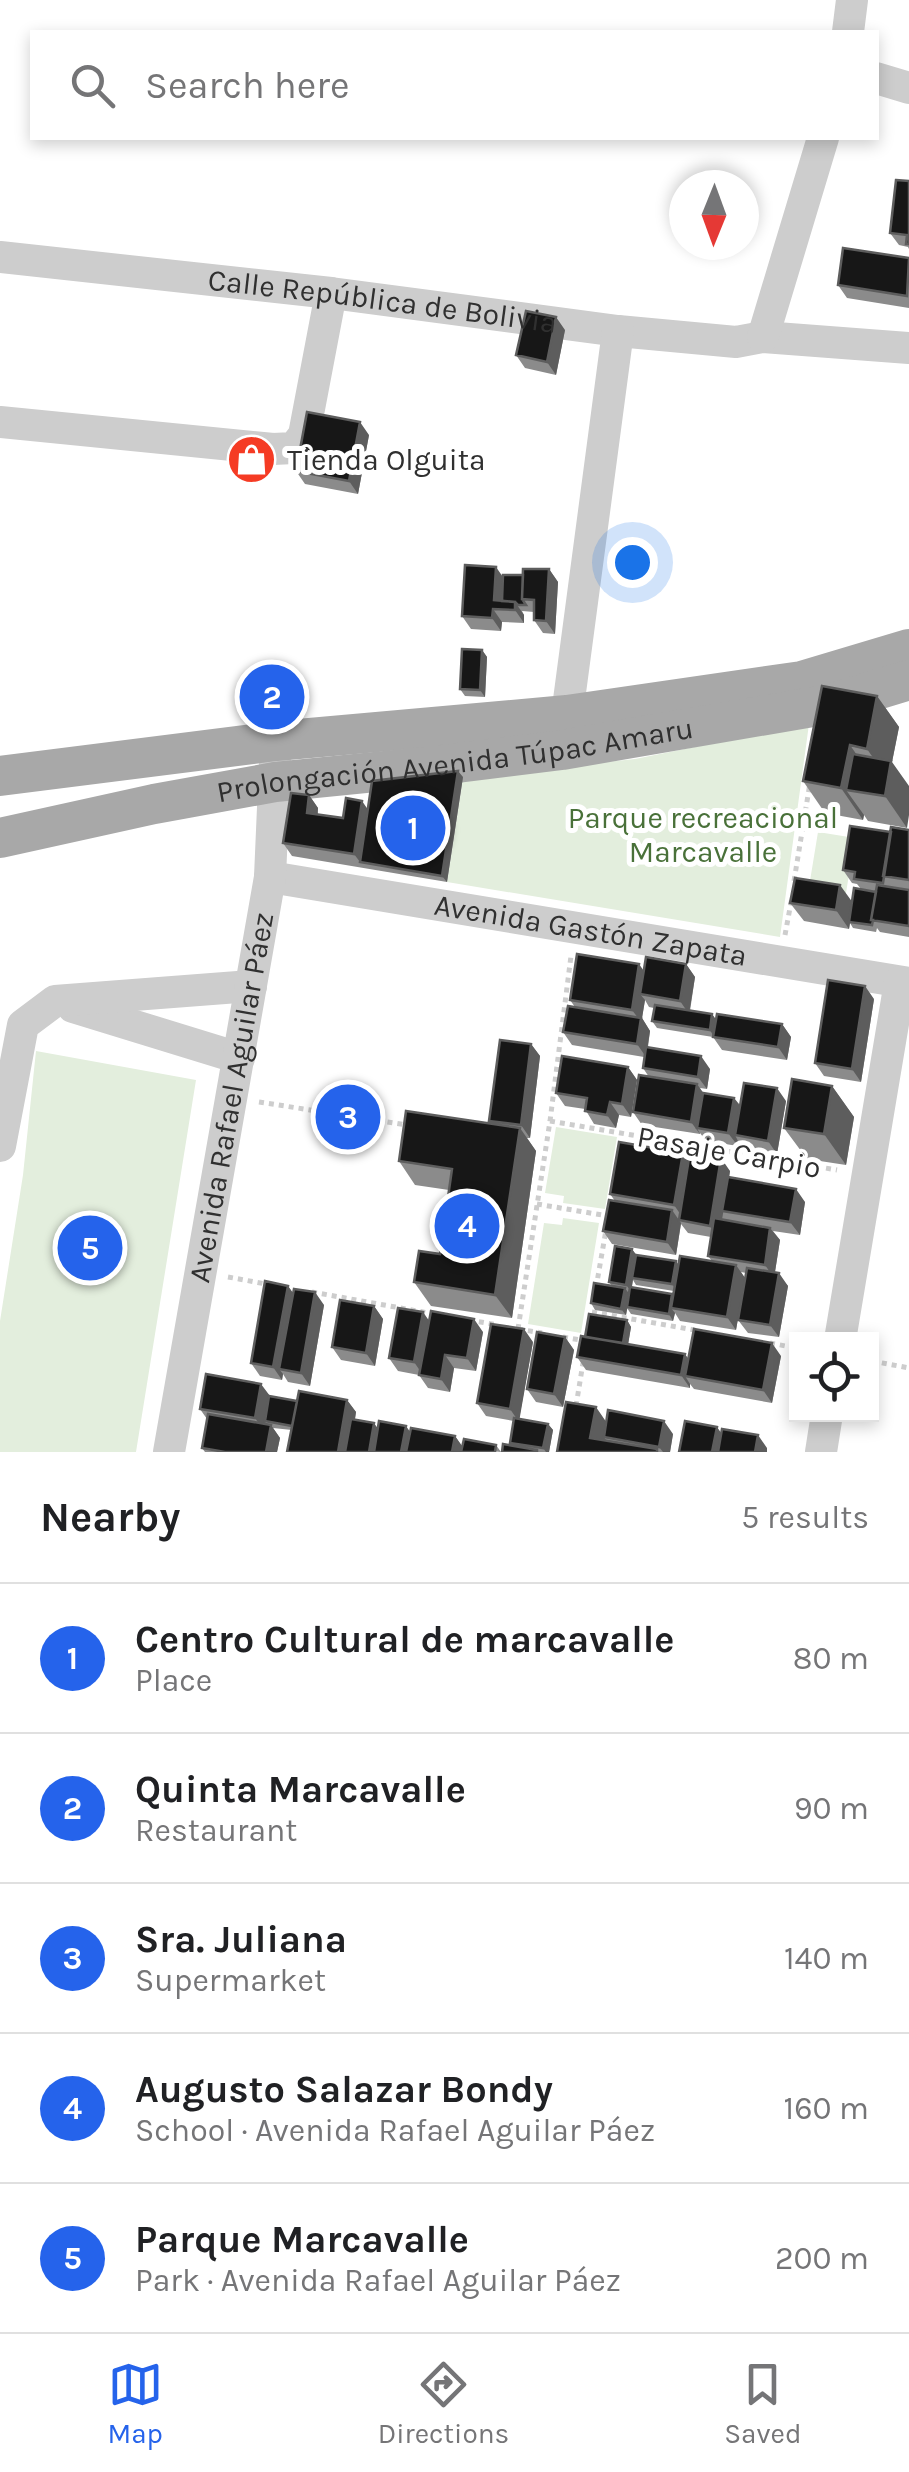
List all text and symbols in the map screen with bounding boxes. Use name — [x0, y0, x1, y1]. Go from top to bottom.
search box — [30, 30, 879, 140]
icon: search — [65, 58, 120, 113]
text: Search here — [145, 63, 349, 108]
north arrow — [669, 170, 759, 260]
street label: Calle República de Bolivia — [206, 262, 559, 341]
shop icon: Tienda Olguita — [226, 434, 278, 486]
place label: Tienda Olguita — [287, 442, 485, 478]
your location — [607, 537, 658, 588]
pin: 2 — [240, 660, 304, 734]
street label: Prolongación Avenida Túpac Amaru — [214, 710, 696, 810]
pin: 1 — [380, 790, 446, 866]
park label: Parque recreacional Marcavalle — [568, 800, 838, 870]
street label: Avenida Gastón Zapata — [432, 887, 750, 974]
street label: Avenida Rafael Aguilar Páez — [181, 910, 281, 1285]
pin: 3 — [316, 1080, 380, 1154]
street label: Pasaje Carpio — [634, 1118, 824, 1186]
pin: 4 — [434, 1188, 500, 1264]
pin: 5 — [58, 1210, 122, 1286]
map controls — [789, 1332, 879, 1422]
button: locate — [789, 1332, 879, 1422]
text: Nearby — [40, 1492, 180, 1542]
text: 5 results — [741, 1499, 869, 1536]
text: Centro Cultural de marcavalle — [135, 1617, 674, 1662]
text: 1 — [67, 1640, 78, 1677]
text: 80 m — [793, 1640, 869, 1677]
text: Place — [135, 1662, 212, 1699]
text: Quinta Marcavalle — [135, 1767, 466, 1812]
text: 2 — [63, 1790, 82, 1827]
text: 90 m — [794, 1790, 869, 1827]
text: Restaurant — [135, 1812, 297, 1849]
text: Sra. Juliana — [135, 1917, 347, 1962]
text: 3 — [63, 1940, 82, 1977]
text: 140 m — [784, 1940, 869, 1977]
text: Supermarket — [135, 1962, 326, 1999]
text: Augusto Salazar Bondy — [135, 2067, 553, 2112]
text: 4 — [63, 2090, 82, 2127]
text: 160 m — [784, 2090, 869, 2127]
text: School · Avenida Rafael Aguilar Páez — [135, 2112, 655, 2149]
text: Parque Marcavalle — [135, 2217, 469, 2262]
text: 5 — [63, 2240, 82, 2277]
text: 200 m — [775, 2240, 869, 2277]
text: Park · Avenida Rafael Aguilar Páez — [135, 2262, 621, 2299]
tab: Map — [107, 2357, 163, 2450]
tab: Directions — [378, 2357, 509, 2450]
tab: Saved — [724, 2357, 802, 2450]

